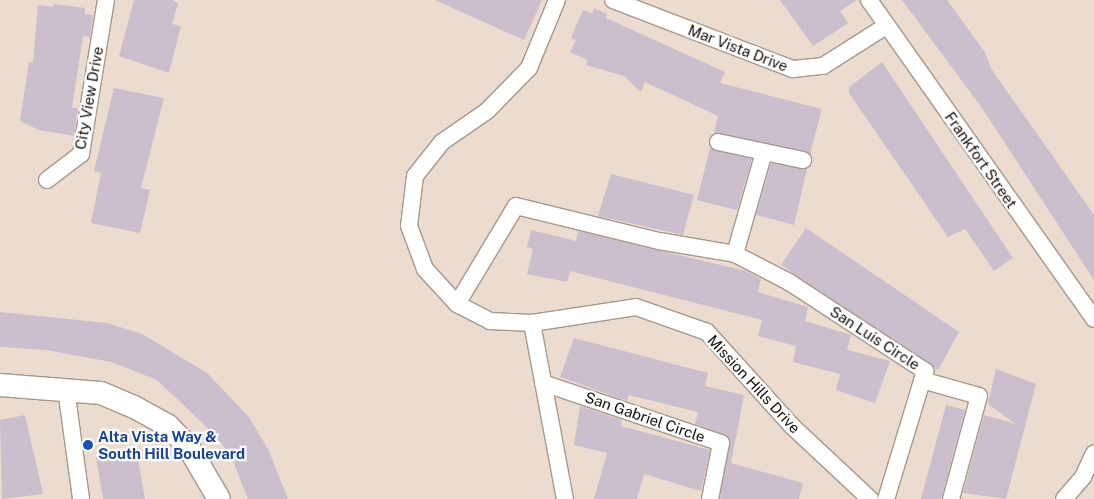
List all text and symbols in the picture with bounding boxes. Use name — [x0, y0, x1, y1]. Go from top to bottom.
street label: Mar Vista Drive — [685, 21, 791, 75]
street label: City View Drive — [71, 45, 107, 151]
street label: Frankfort Street — [941, 108, 1021, 212]
street label: San Luis Circle — [827, 302, 923, 374]
street label: Mission Hills Drive — [704, 331, 804, 437]
street label: San Gabriel Circle — [583, 388, 707, 446]
place label: Alta Vista Way & South Hill Boulevard — [98, 427, 245, 462]
marker: Alta Vista Way & South Hill Boulevard — [82, 439, 94, 451]

